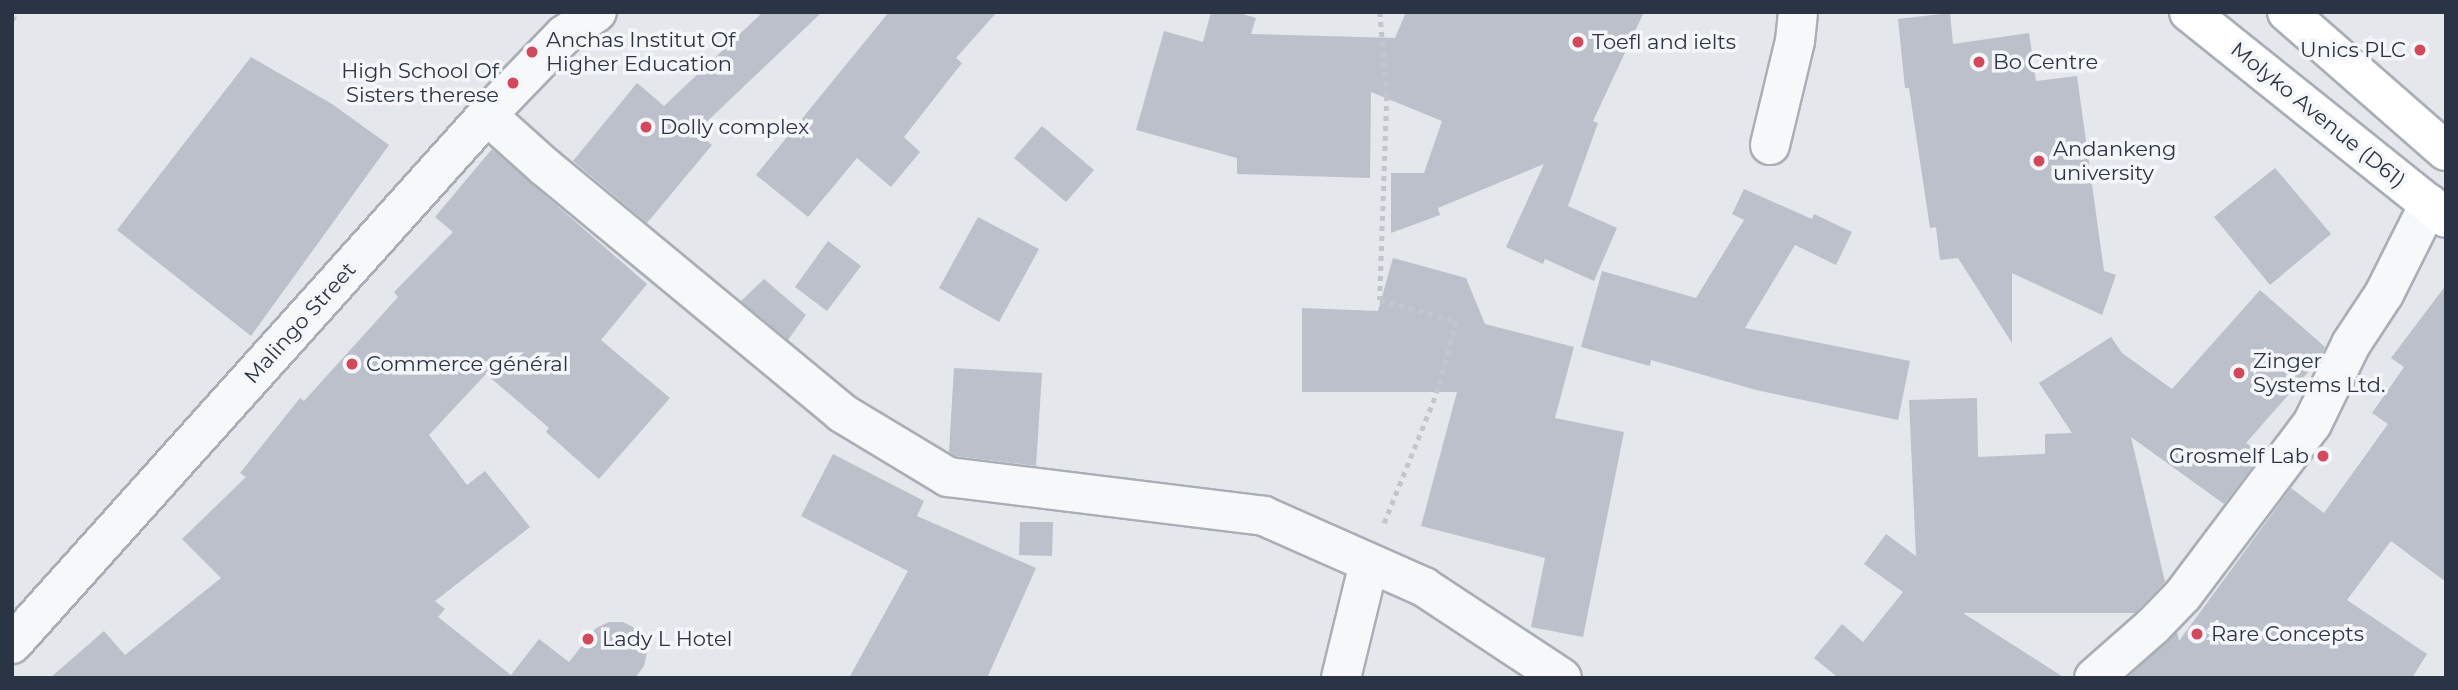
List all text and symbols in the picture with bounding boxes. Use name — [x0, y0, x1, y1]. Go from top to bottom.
place label: Anchas Institut Of Higher Education — [546, 27, 735, 77]
place label: Toefl and ielts — [1592, 29, 1736, 55]
marker: Toefl and ielts — [1570, 34, 1586, 50]
street label: Molyko Avenue (D61) — [2226, 37, 2410, 193]
place label: Unics PLC — [2300, 37, 2406, 63]
marker: Unics PLC — [2412, 42, 2428, 58]
marker: Anchas Institut Of Higher Education — [524, 44, 540, 60]
place label: Bo Centre — [1993, 49, 2098, 75]
marker: Bo Centre — [1971, 54, 1987, 70]
place label: High School Of Sisters therese — [341, 58, 499, 108]
marker: High School Of Sisters therese — [505, 75, 521, 91]
place label: Dolly complex — [660, 114, 809, 140]
marker: Dolly complex — [638, 119, 654, 135]
place label: Andankeng university — [2053, 136, 2176, 186]
marker: Andankeng university — [2031, 153, 2047, 169]
street label: Malingo Street — [239, 257, 361, 389]
place label: Zinger Systems Ltd. — [2253, 348, 2385, 398]
place label: Commerce général — [366, 351, 568, 377]
marker: Commerce général — [344, 356, 360, 372]
marker: Zinger Systems Ltd. — [2231, 365, 2247, 381]
place label: Grosmelf Lab — [2169, 443, 2309, 469]
marker: Grosmelf Lab — [2315, 448, 2331, 464]
place label: Rare Concepts — [2211, 621, 2364, 647]
place label: Lady L Hotel — [602, 626, 732, 652]
marker: Rare Concepts — [2189, 626, 2205, 642]
marker: Lady L Hotel — [580, 631, 596, 647]

